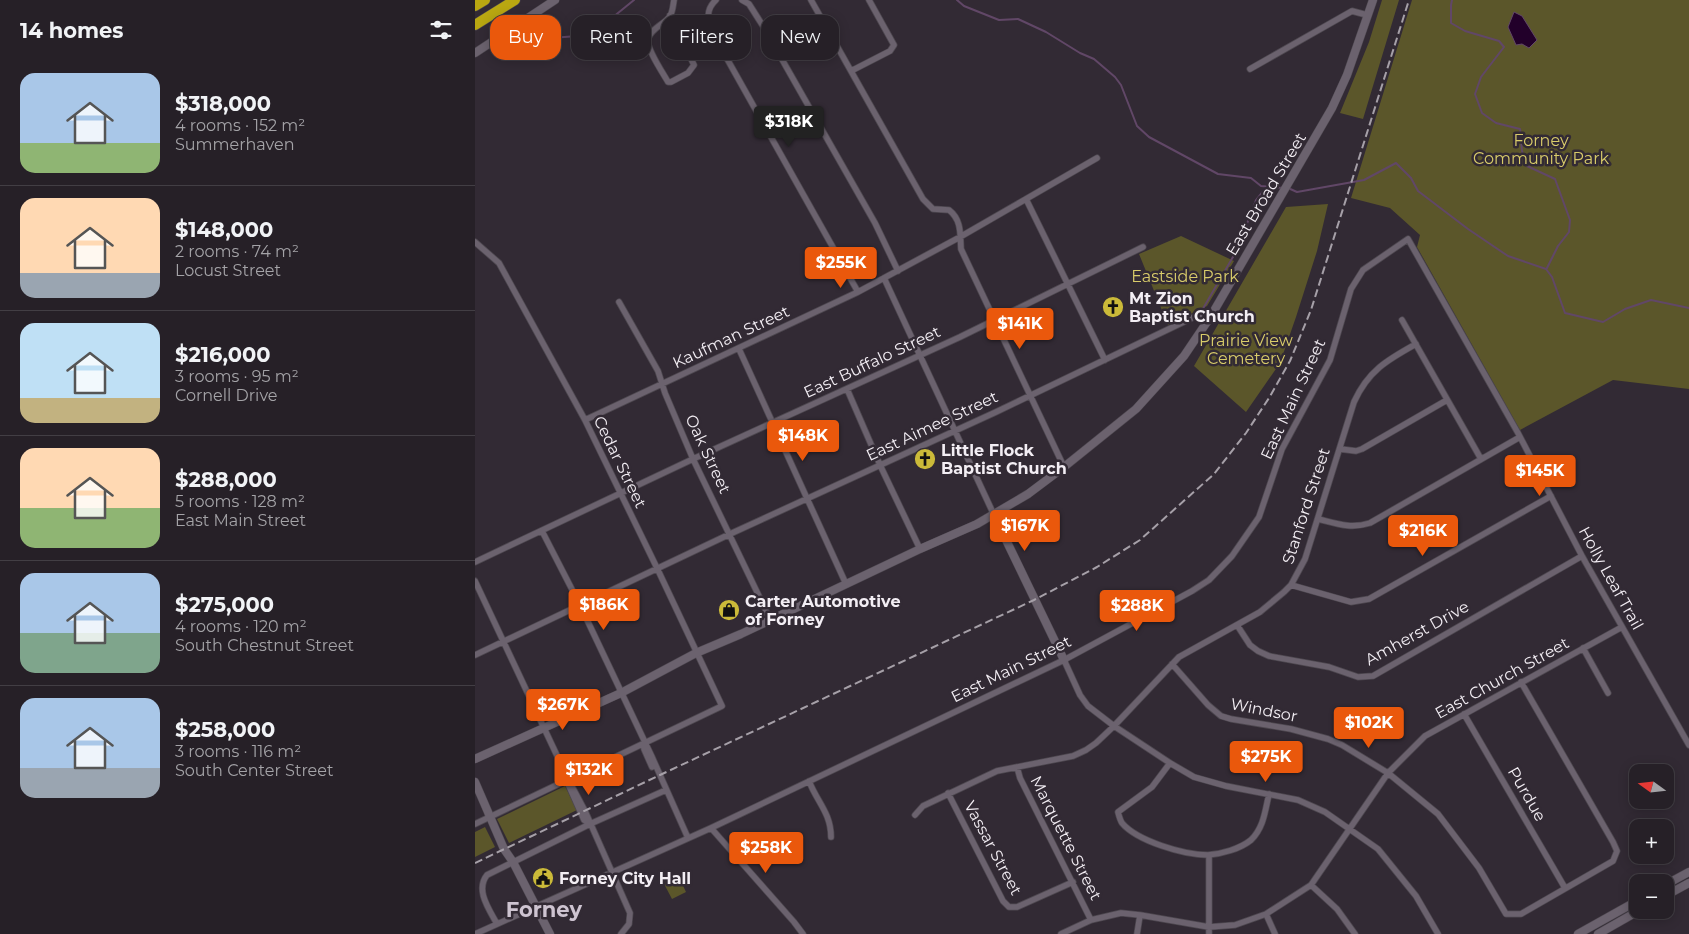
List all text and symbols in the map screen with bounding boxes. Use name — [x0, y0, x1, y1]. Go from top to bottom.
chip: Buy — [490, 15, 561, 60]
chip: Rent — [571, 15, 651, 60]
chip: Filters — [661, 15, 751, 60]
chip: New — [761, 15, 839, 60]
icon: filters — [427, 16, 455, 44]
text: 14 homes — [20, 18, 124, 43]
text: $318,000 — [175, 91, 271, 116]
icon: home — [60, 93, 120, 153]
pin: $318K — [754, 106, 824, 148]
text: $318K — [765, 112, 813, 131]
text: 4 rooms · 152 m² — [175, 116, 305, 135]
street label: East Broad Street — [1222, 129, 1310, 259]
park label: Forney Community Park — [1473, 131, 1609, 168]
text: Summerhaven — [175, 135, 295, 154]
text: $148,000 — [175, 217, 273, 242]
icon: home — [60, 218, 120, 278]
text: 2 rooms · 74 m² — [175, 242, 299, 261]
pin: $255K — [806, 246, 876, 289]
text: $255K — [816, 253, 866, 272]
text: Locust Street — [175, 261, 281, 280]
park label: Eastside Park — [1131, 267, 1239, 286]
place label: Mt Zion Baptist Church — [1129, 289, 1255, 326]
church icon: Mt Zion Baptist Church — [1101, 295, 1125, 319]
street label: Kaufman Street — [670, 301, 793, 372]
pin: $141K — [985, 308, 1055, 350]
text: $141K — [997, 314, 1043, 333]
street label: East Buffalo Street — [801, 322, 944, 402]
park label: Prairie View Cemetery — [1199, 331, 1293, 368]
street label: East Main Street — [1257, 335, 1329, 462]
text: $216,000 — [175, 342, 271, 367]
icon: home — [60, 343, 120, 403]
text: 3 rooms · 95 m² — [175, 367, 299, 386]
text: Cornell Drive — [175, 386, 278, 405]
street label: East Aimee Street — [863, 387, 1001, 465]
street label: Oak Street — [681, 411, 735, 497]
street label: Cedar Street — [590, 413, 651, 512]
pin: $148K — [768, 420, 838, 462]
text: $148K — [778, 426, 828, 445]
place label: Little Flock Baptist Church — [941, 441, 1067, 478]
street label: Stanford Street — [1278, 445, 1334, 567]
church icon: Little Flock Baptist Church — [913, 447, 937, 471]
pin: $145K — [1505, 454, 1575, 497]
text: $145K — [1516, 461, 1564, 480]
text: $288,000 — [175, 467, 277, 492]
icon: home — [60, 468, 120, 528]
text: 5 rooms · 128 m² — [175, 492, 305, 511]
pin: $167K — [990, 510, 1060, 552]
text: East Main Street — [175, 511, 306, 530]
pin: $216K — [1388, 514, 1458, 557]
text: $167K — [1001, 516, 1049, 535]
text: $216K — [1399, 521, 1447, 540]
street label: Holly Leaf Trail — [1575, 523, 1647, 633]
pin: $186K — [569, 588, 639, 631]
pin: $288K — [1102, 590, 1172, 632]
text: $275,000 — [175, 592, 274, 617]
place label: Carter Automotive of Forney — [745, 592, 901, 629]
icon: home — [60, 593, 120, 653]
text: $186K — [580, 595, 628, 614]
text: $288K — [1111, 596, 1163, 615]
street label: Amherst Drive — [1362, 597, 1472, 669]
shop icon: Carter Automotive of Forney — [717, 598, 741, 622]
text: 4 rooms · 120 m² — [175, 617, 307, 636]
street label: East Main Street — [948, 632, 1074, 706]
street label: East Church Street — [1432, 633, 1573, 723]
text: South Chestnut Street — [175, 636, 354, 655]
pin: $267K — [528, 688, 598, 731]
street label: Windsor — [1229, 694, 1299, 726]
text: $267K — [537, 695, 589, 714]
pin: $102K — [1334, 706, 1404, 749]
text: $102K — [1345, 713, 1393, 732]
text: $258,000 — [175, 717, 275, 742]
icon: home — [60, 718, 120, 778]
pin: $275K — [1231, 740, 1301, 783]
text: 3 rooms · 116 m² — [175, 742, 301, 761]
text: $275K — [1241, 747, 1291, 766]
pin: $132K — [554, 754, 624, 796]
text: $132K — [566, 760, 613, 779]
text: South Center Street — [175, 761, 333, 780]
street label: Purdue — [1504, 763, 1550, 825]
north arrow — [1629, 764, 1674, 809]
map controls — [1629, 764, 1674, 919]
street label: Marquette Street — [1026, 773, 1106, 904]
street label: Vassar Street — [960, 798, 1026, 899]
button: + — [1629, 819, 1674, 864]
pin: $258K — [731, 832, 801, 874]
text: $258K — [740, 838, 792, 857]
public building icon: Forney City Hall — [531, 866, 555, 890]
place label: Forney City Hall — [559, 869, 691, 888]
button: − — [1629, 874, 1674, 919]
district label: Forney — [506, 897, 583, 922]

